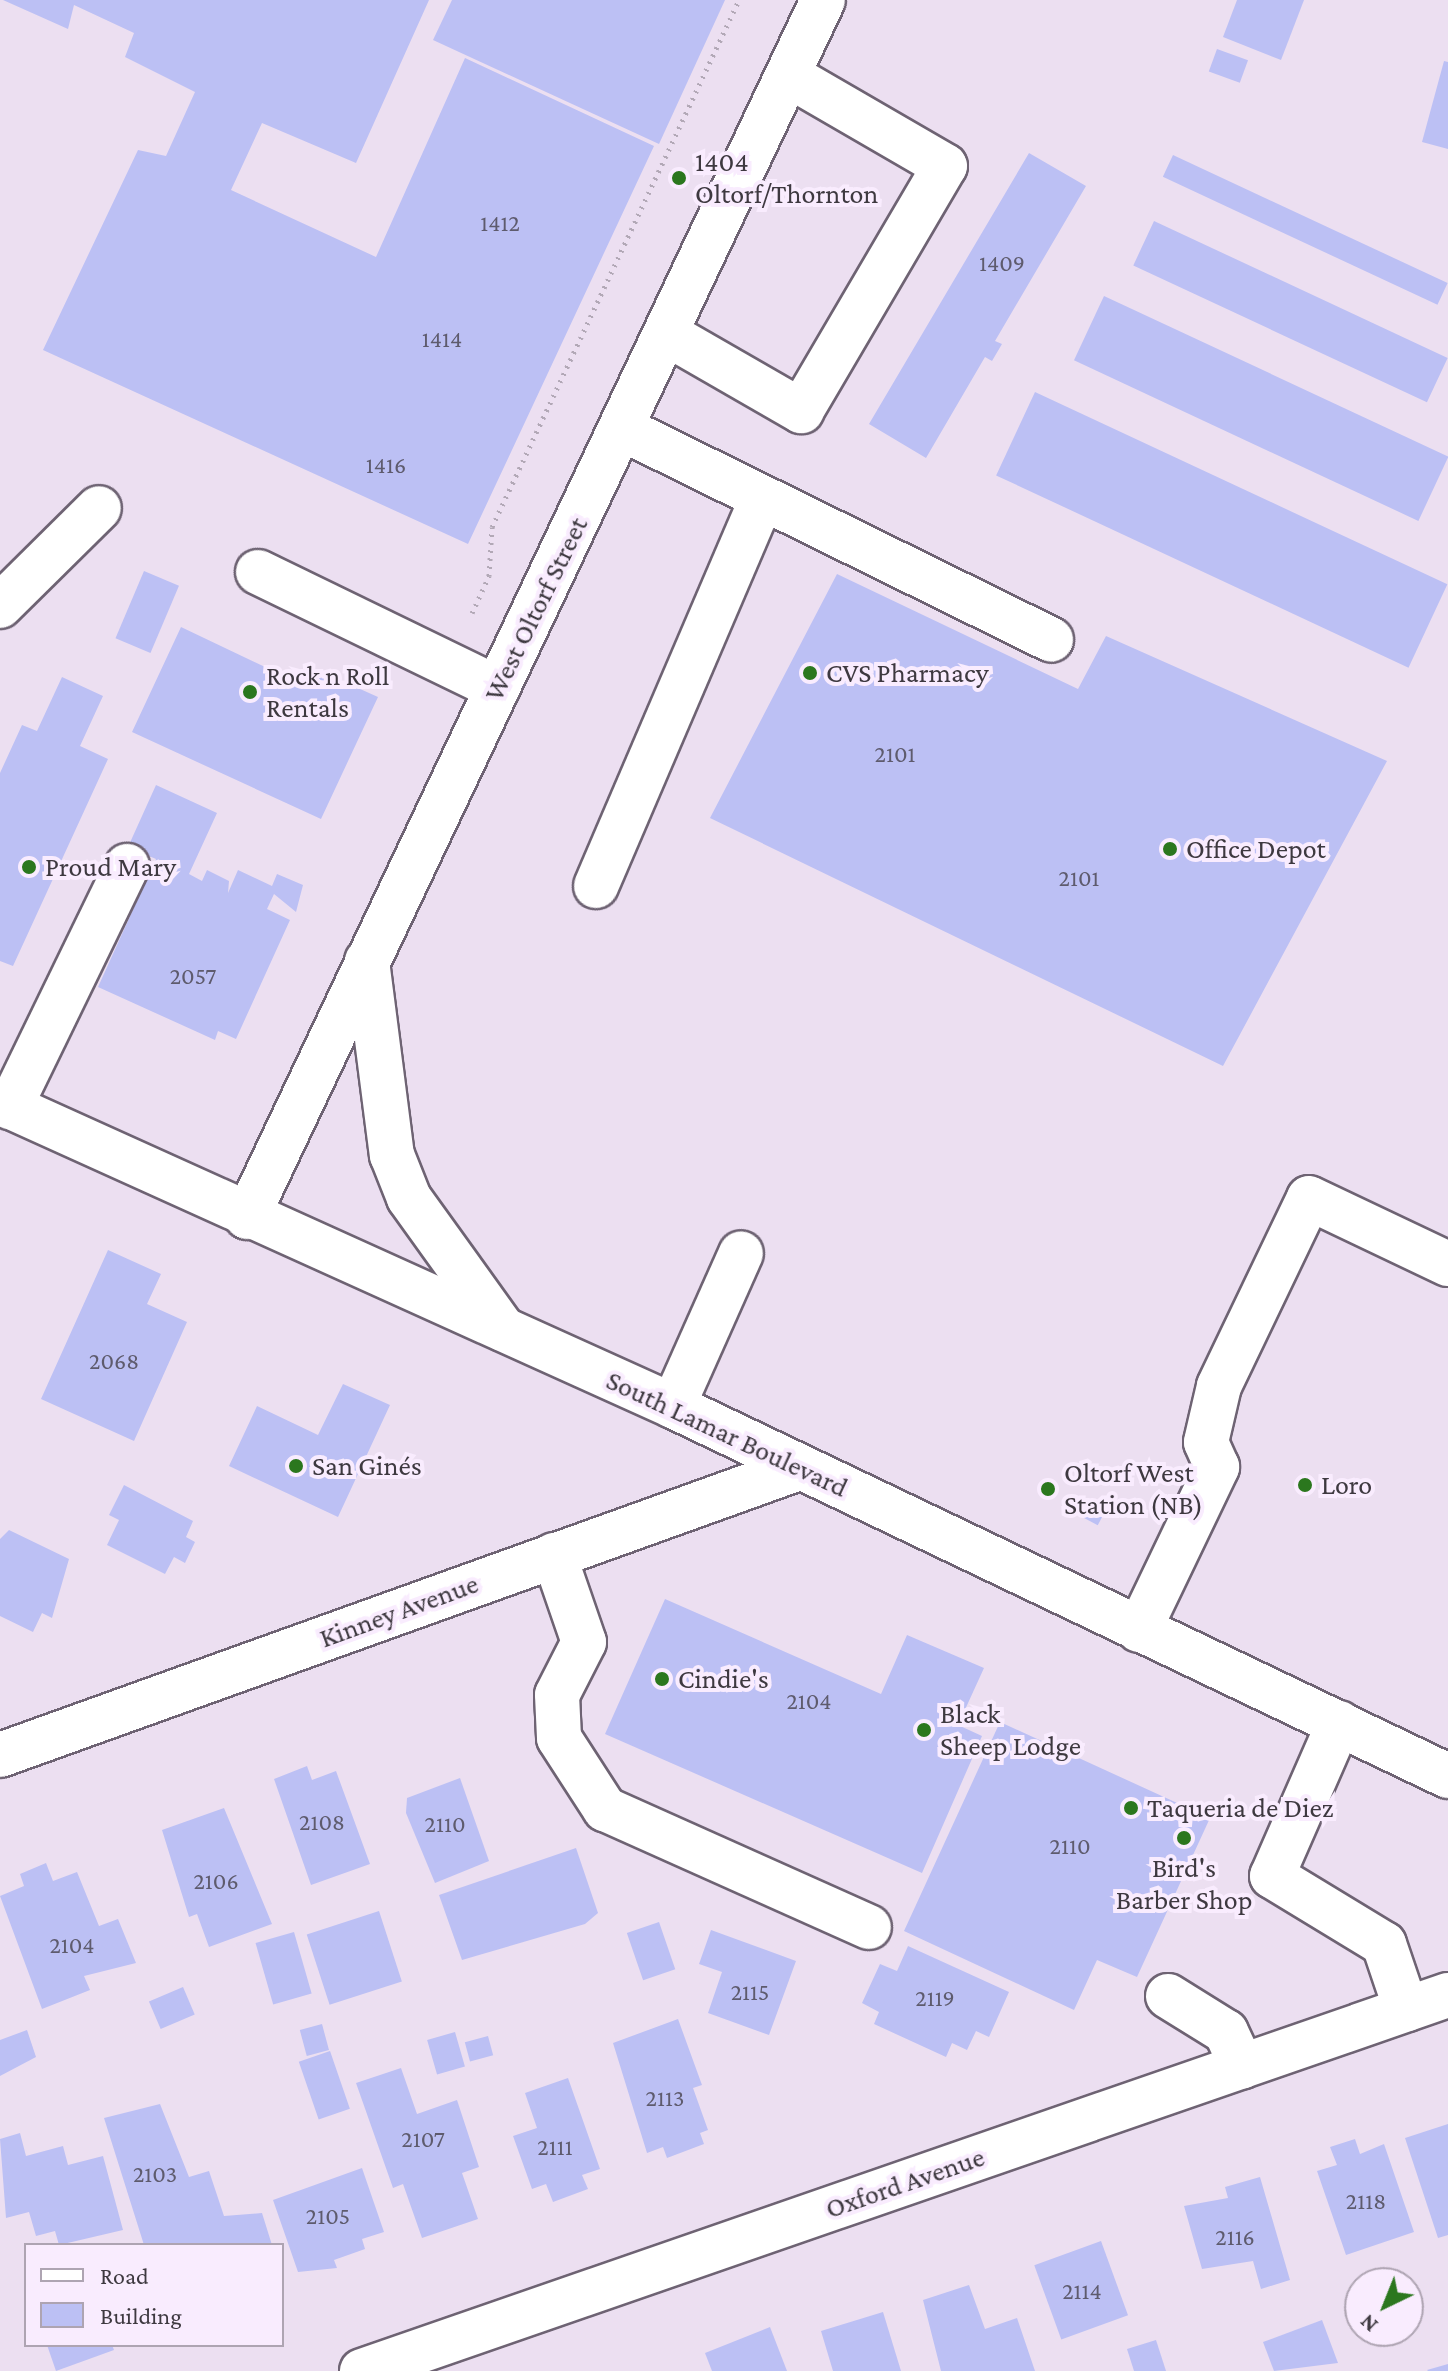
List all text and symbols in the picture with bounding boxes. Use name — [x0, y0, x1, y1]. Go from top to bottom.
place label: 1404 Oltorf/Thornton — [695, 145, 878, 211]
marker: 1404 Oltorf/Thornton — [670, 169, 688, 187]
house number: 1412 — [480, 209, 520, 237]
house number: 1409 — [979, 249, 1025, 277]
house number: 1414 — [422, 325, 462, 353]
house number: 1416 — [366, 451, 406, 479]
street label: West Oltorf Street — [477, 512, 595, 706]
place label: CVS Pharmacy — [826, 656, 989, 690]
place label: Rock n Roll Rentals — [266, 659, 389, 725]
marker: CVS Pharmacy — [801, 664, 819, 682]
marker: Rock n Roll Rentals — [241, 683, 259, 701]
house number: 2101 — [875, 740, 915, 768]
place label: Office Depot — [1186, 832, 1326, 866]
marker: Office Depot — [1161, 840, 1179, 858]
place label: Proud Mary — [45, 850, 176, 884]
marker: Proud Mary — [20, 858, 38, 876]
house number: 2101 — [1059, 864, 1099, 892]
house number: 2057 — [170, 962, 216, 990]
house number: 2068 — [89, 1347, 139, 1375]
street label: South Lamar Boulevard — [601, 1363, 853, 1505]
place label: San Ginés — [312, 1449, 422, 1483]
place label: Oltorf West Station (NB) — [1064, 1456, 1203, 1522]
marker: San Ginés — [287, 1457, 305, 1475]
place label: Loro — [1321, 1468, 1372, 1502]
marker: Loro — [1296, 1476, 1314, 1494]
marker: Oltorf West Station (NB) — [1039, 1480, 1057, 1498]
street label: Kinney Avenue — [315, 1567, 483, 1655]
place label: Cindie's — [678, 1662, 769, 1696]
marker: Cindie's — [653, 1670, 671, 1688]
house number: 2104 — [786, 1687, 832, 1715]
place label: Black Sheep Lodge — [940, 1697, 1081, 1763]
marker: Black Sheep Lodge — [915, 1721, 933, 1739]
place label: Taqueria de Diez — [1147, 1791, 1334, 1825]
marker: Taqueria de Diez — [1122, 1799, 1140, 1817]
house number: 2108 — [299, 1808, 345, 1836]
house number: 2110 — [425, 1810, 465, 1838]
marker: Bird's Barber Shop — [1175, 1829, 1193, 1847]
house number: 2110 — [1050, 1832, 1090, 1860]
place label: Bird's Barber Shop — [1116, 1851, 1252, 1917]
house number: 2106 — [193, 1867, 239, 1895]
house number: 2104 — [49, 1931, 95, 1959]
house number: 2115 — [731, 1978, 769, 2006]
house number: 2119 — [915, 1984, 955, 2012]
house number: 2113 — [646, 2084, 684, 2112]
house number: 2107 — [401, 2125, 445, 2153]
house number: 2111 — [537, 2133, 573, 2161]
street label: Oxford Avenue — [821, 2140, 989, 2226]
house number: 2103 — [133, 2160, 177, 2188]
house number: 2118 — [1346, 2187, 1386, 2215]
house number: 2105 — [306, 2202, 350, 2230]
house number: 2116 — [1215, 2223, 1255, 2251]
legend — [24, 2243, 284, 2347]
text: Road — [100, 2262, 149, 2289]
north arrow — [1344, 2267, 1424, 2347]
house number: 2114 — [1062, 2277, 1102, 2305]
text: Building — [100, 2302, 182, 2329]
text: N — [1355, 2309, 1383, 2338]

